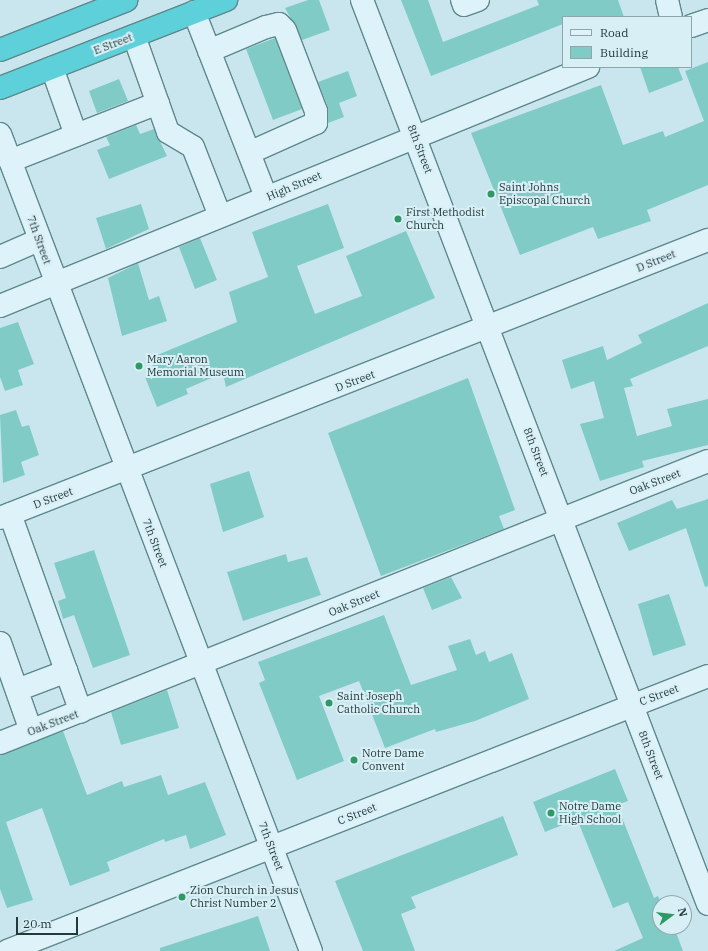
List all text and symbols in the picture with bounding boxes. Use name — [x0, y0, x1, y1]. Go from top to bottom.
legend — [562, 16, 692, 68]
text: Road — [600, 25, 629, 40]
street label: E Street — [92, 31, 134, 57]
text: Building — [600, 45, 648, 60]
street label: 8th Street — [405, 123, 435, 175]
street label: High Street — [265, 169, 323, 203]
place label: Saint Johns Episcopal Church — [499, 181, 590, 207]
marker: Saint Johns Episcopal Church — [486, 189, 496, 199]
place label: First Methodist Church — [406, 206, 485, 232]
street label: 7th Street — [24, 214, 54, 266]
marker: First Methodist Church — [393, 214, 403, 224]
street label: D Street — [634, 247, 678, 275]
place label: Mary Aaron Memorial Museum — [147, 353, 244, 379]
marker: Mary Aaron Memorial Museum — [134, 361, 144, 371]
street label: D Street — [333, 367, 377, 395]
street label: 8th Street — [521, 426, 551, 478]
street label: Oak Street — [628, 466, 682, 498]
street label: D Street — [31, 484, 75, 512]
street label: 7th Street — [140, 517, 170, 569]
street label: Oak Street — [327, 587, 381, 619]
street label: C Street — [638, 682, 680, 708]
place label: Saint Joseph Catholic Church — [337, 690, 420, 716]
marker: Saint Joseph Catholic Church — [324, 698, 334, 708]
street label: Oak Street — [26, 707, 80, 739]
street label: 8th Street — [636, 729, 666, 781]
place label: Notre Dame Convent — [362, 747, 424, 773]
marker: Notre Dame Convent — [349, 755, 359, 765]
street label: C Street — [336, 800, 378, 828]
place label: Notre Dame High School — [559, 800, 621, 826]
marker: Notre Dame High School — [546, 808, 556, 818]
street label: 7th Street — [256, 820, 286, 872]
place label: Zion Church in Jesus Christ Number 2 — [190, 884, 298, 910]
marker: Zion Church in Jesus Christ Number 2 — [177, 892, 187, 902]
north arrow — [652, 895, 692, 935]
text: N — [675, 906, 691, 918]
scale bar — [18, 909, 80, 935]
text: 20 m — [23, 916, 52, 931]

